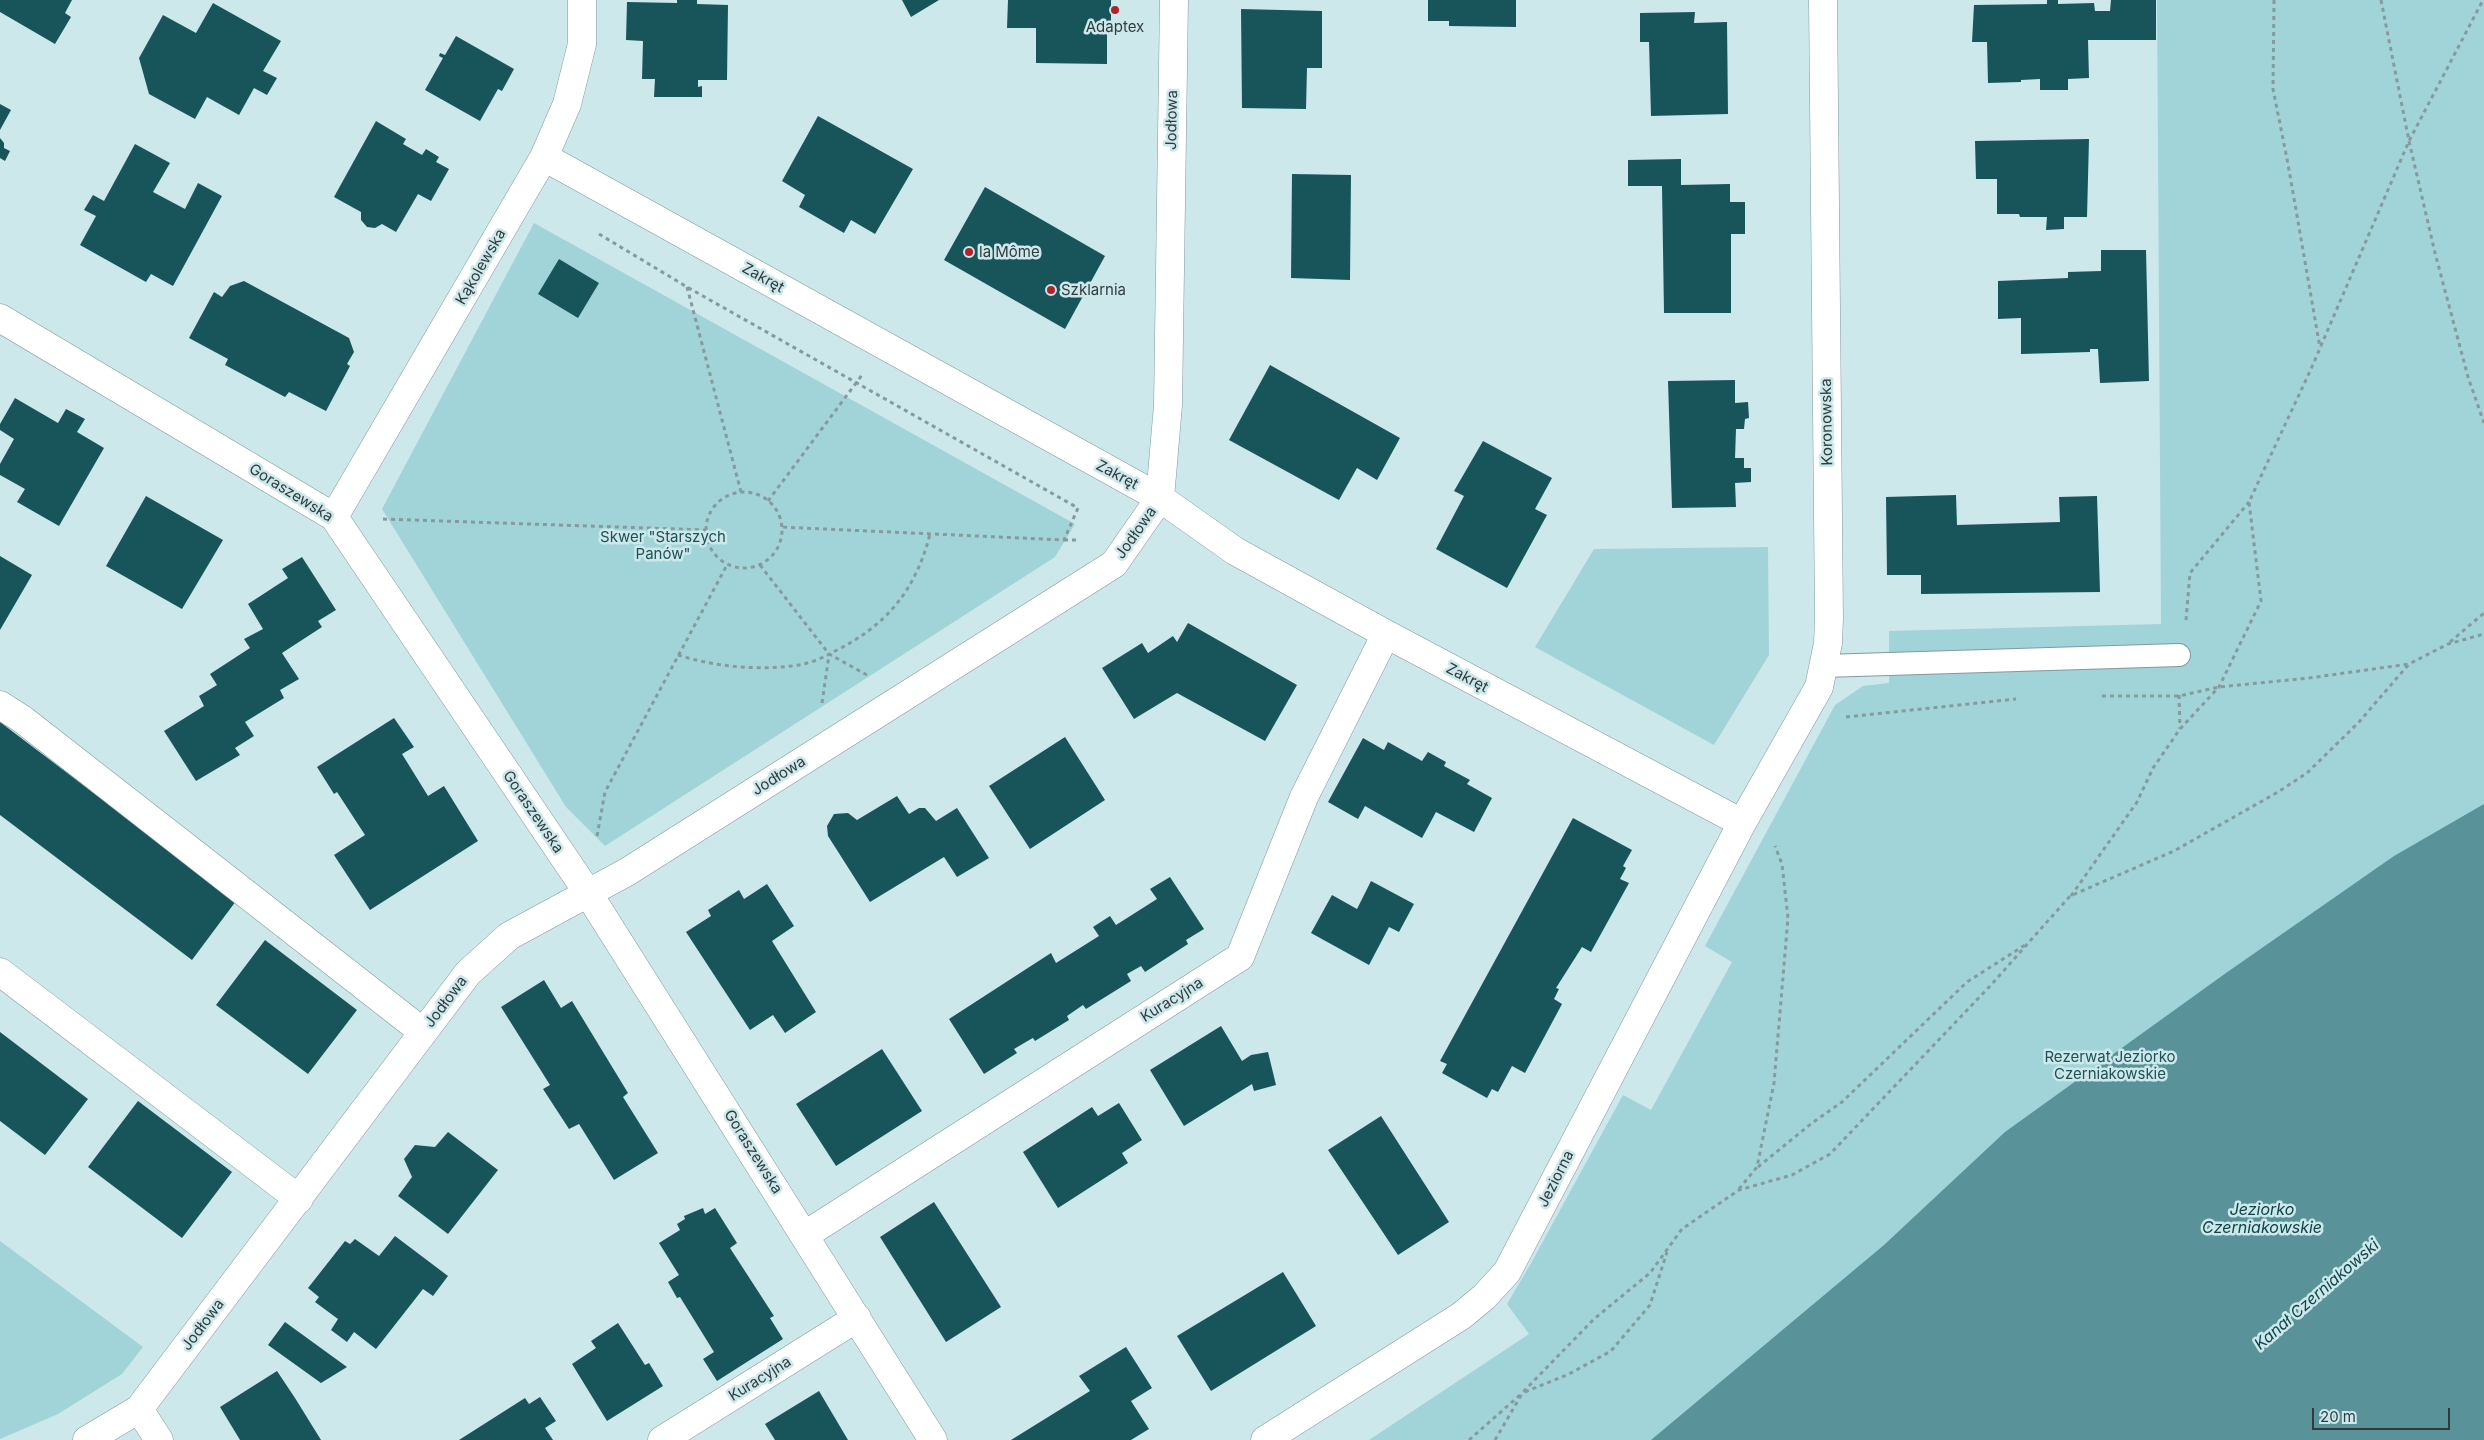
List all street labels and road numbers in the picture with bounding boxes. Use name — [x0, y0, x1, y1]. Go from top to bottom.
street label: Jodłowa — [1162, 90, 1182, 150]
street label: Kąkolewska — [452, 226, 510, 308]
street label: Zakręt — [739, 259, 787, 297]
street label: Koronowska — [1817, 378, 1837, 466]
street label: Zakręt — [1093, 456, 1141, 494]
street label: Goraszewska — [246, 460, 336, 526]
street label: Jodłowa — [1111, 503, 1161, 563]
street label: Zakręt — [1443, 659, 1491, 697]
street label: Jodłowa — [749, 753, 809, 799]
street label: Goraszewska — [499, 767, 567, 857]
street label: Jodłowa — [421, 973, 471, 1031]
street label: Kuracyjna — [1137, 974, 1207, 1026]
street label: Goraszewska — [720, 1107, 786, 1197]
street label: Jeziorna — [1534, 1148, 1578, 1210]
street label: Jodłowa — [178, 1296, 228, 1354]
street label: Kuracyjna — [725, 1353, 795, 1405]

